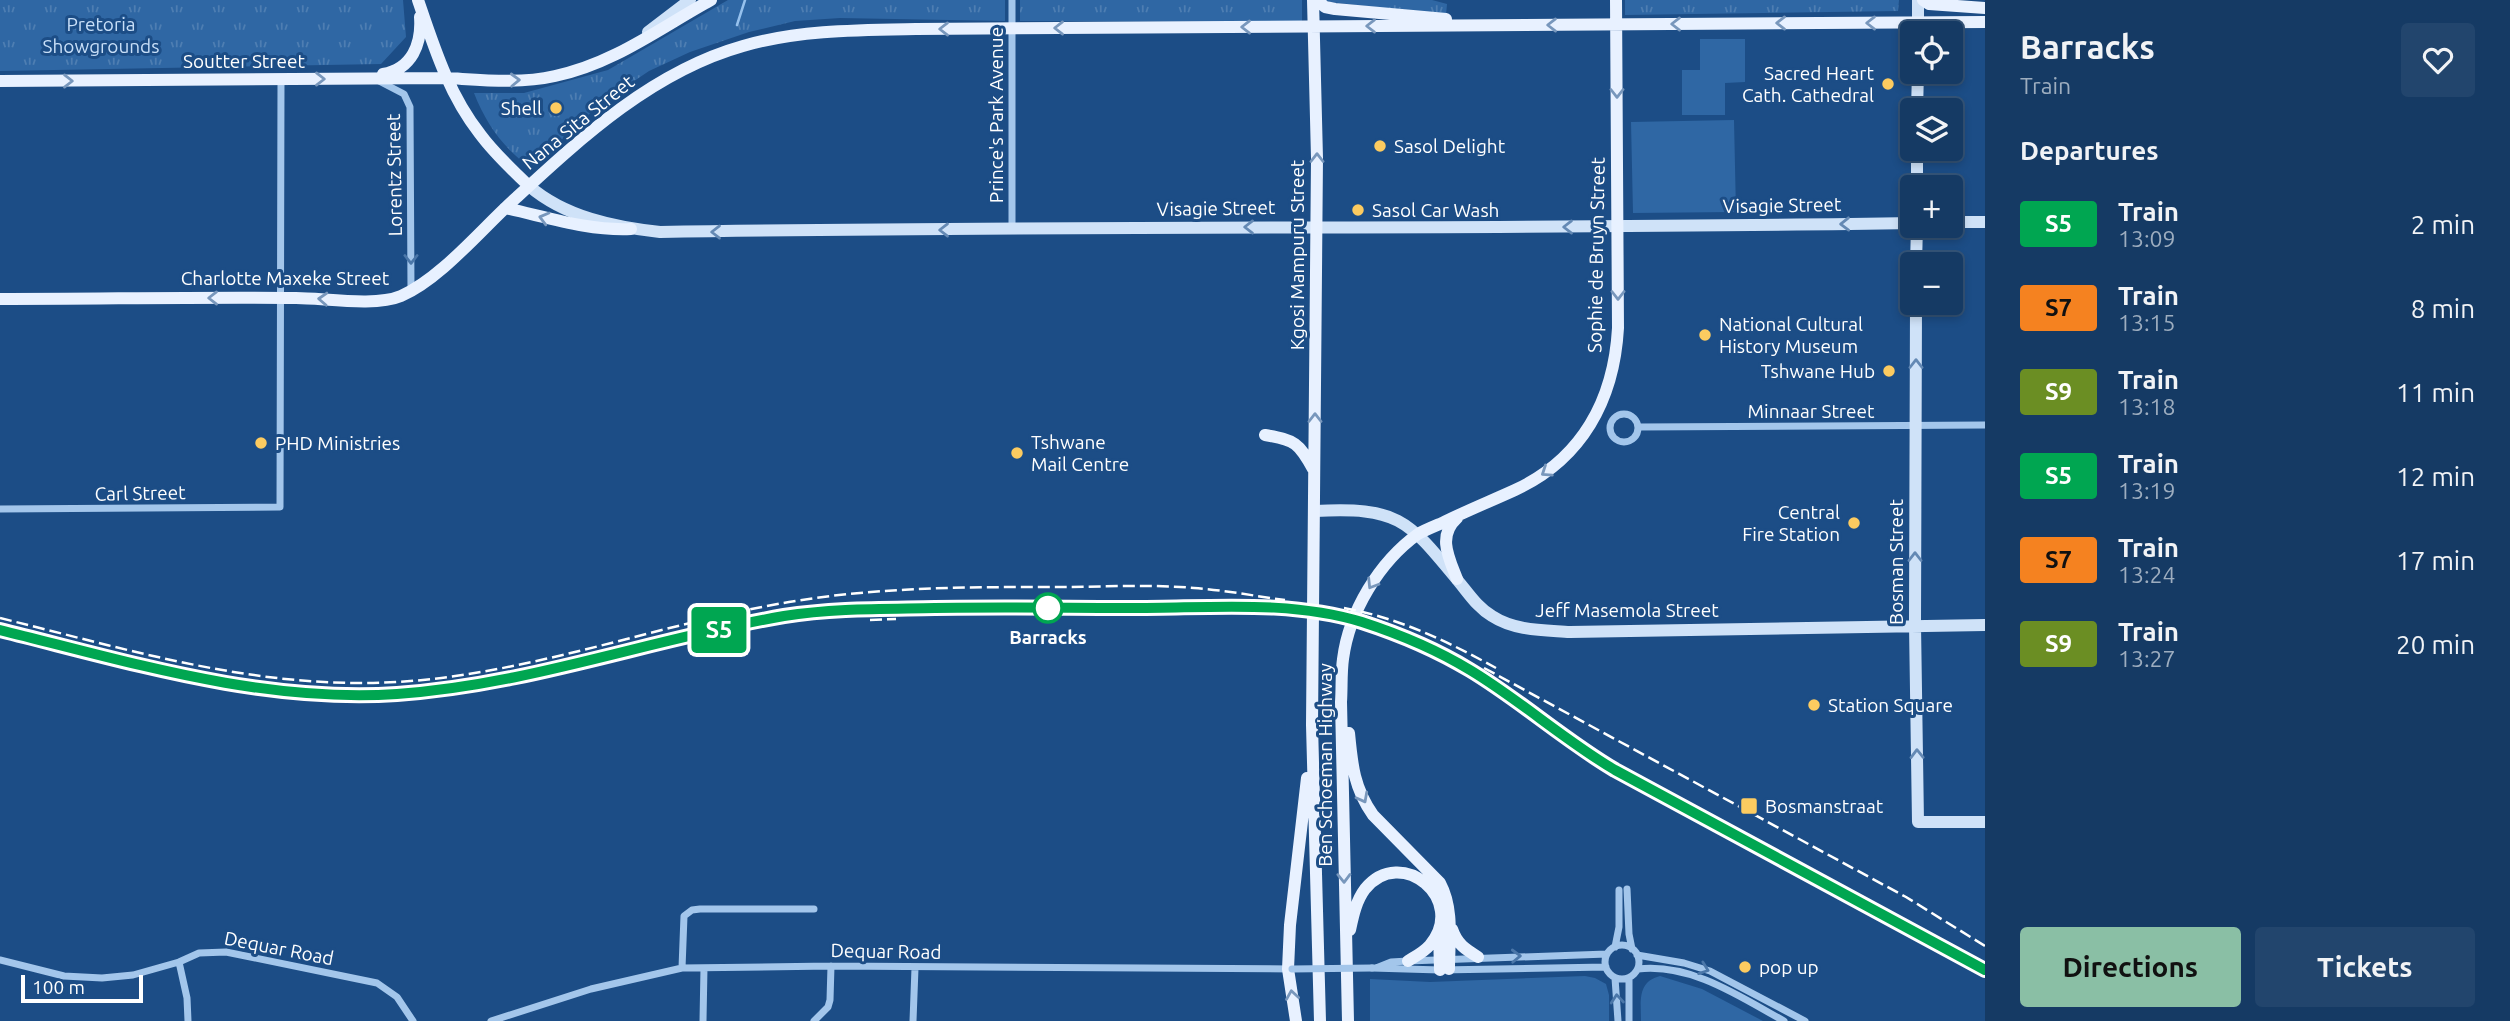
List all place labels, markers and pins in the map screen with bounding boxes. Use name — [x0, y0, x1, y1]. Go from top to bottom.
place label: Sacred Heart Cath. Cathedral — [1742, 62, 1875, 106]
marker: Sacred Heart Cath. Cathedral — [1880, 76, 1896, 92]
place label: Shell — [501, 97, 542, 119]
marker: Shell — [548, 100, 564, 116]
place label: Sasol Delight — [1394, 135, 1506, 157]
marker: Sasol Delight — [1372, 138, 1388, 154]
place label: Sasol Car Wash — [1372, 199, 1499, 221]
marker: Sasol Car Wash — [1350, 202, 1366, 218]
place label: National Cultural History Museum — [1719, 313, 1863, 357]
marker: National Cultural History Museum — [1697, 327, 1713, 343]
place label: Tshwane Hub — [1761, 360, 1875, 382]
marker: Tshwane Hub — [1881, 363, 1897, 379]
place label: Tshwane Mail Centre — [1031, 431, 1129, 475]
place label: PHD Ministries — [275, 432, 400, 454]
marker: PHD Ministries — [253, 435, 269, 451]
marker: Tshwane Mail Centre — [1009, 445, 1025, 461]
place label: Central Fire Station — [1742, 501, 1840, 545]
marker: Central Fire Station — [1846, 515, 1862, 531]
marker: Barracks — [1033, 593, 1063, 623]
place label: Barracks — [1009, 626, 1087, 648]
place label: Station Square — [1828, 694, 1953, 716]
marker: Station Square — [1806, 697, 1822, 713]
place label: Bosmanstraat — [1765, 795, 1884, 817]
marker: Bosmanstraat — [1739, 796, 1759, 816]
place label: pop up — [1759, 956, 1819, 978]
marker: pop up — [1737, 959, 1753, 975]

